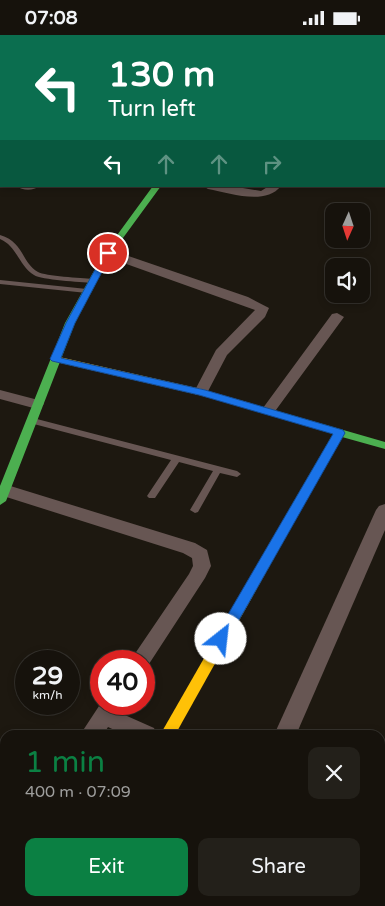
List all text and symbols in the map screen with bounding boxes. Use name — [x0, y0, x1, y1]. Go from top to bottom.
text: 07:08 — [25, 7, 78, 29]
text: 130 m — [108, 54, 215, 96]
icon: left — [25, 55, 90, 120]
text: Turn left — [108, 96, 196, 122]
icon: left — [99, 150, 127, 178]
icon: ahead — [152, 150, 180, 178]
icon: ahead — [205, 150, 233, 178]
icon: right — [258, 150, 286, 178]
north arrow — [325, 203, 370, 247]
map controls — [325, 203, 370, 303]
pin — [87, 232, 129, 274]
icon: arrive — [94, 239, 122, 267]
button: sound — [325, 258, 370, 303]
position arrow — [194, 612, 246, 664]
speed limit sign: 40 — [90, 650, 155, 715]
text: 29 — [32, 661, 63, 691]
text: km/h — [32, 688, 63, 702]
text: 1 min — [25, 744, 105, 781]
button: close — [308, 747, 360, 799]
text: 400 m · 07:09 — [25, 782, 131, 802]
button: Exit — [25, 838, 188, 896]
button: Share — [198, 838, 360, 896]

